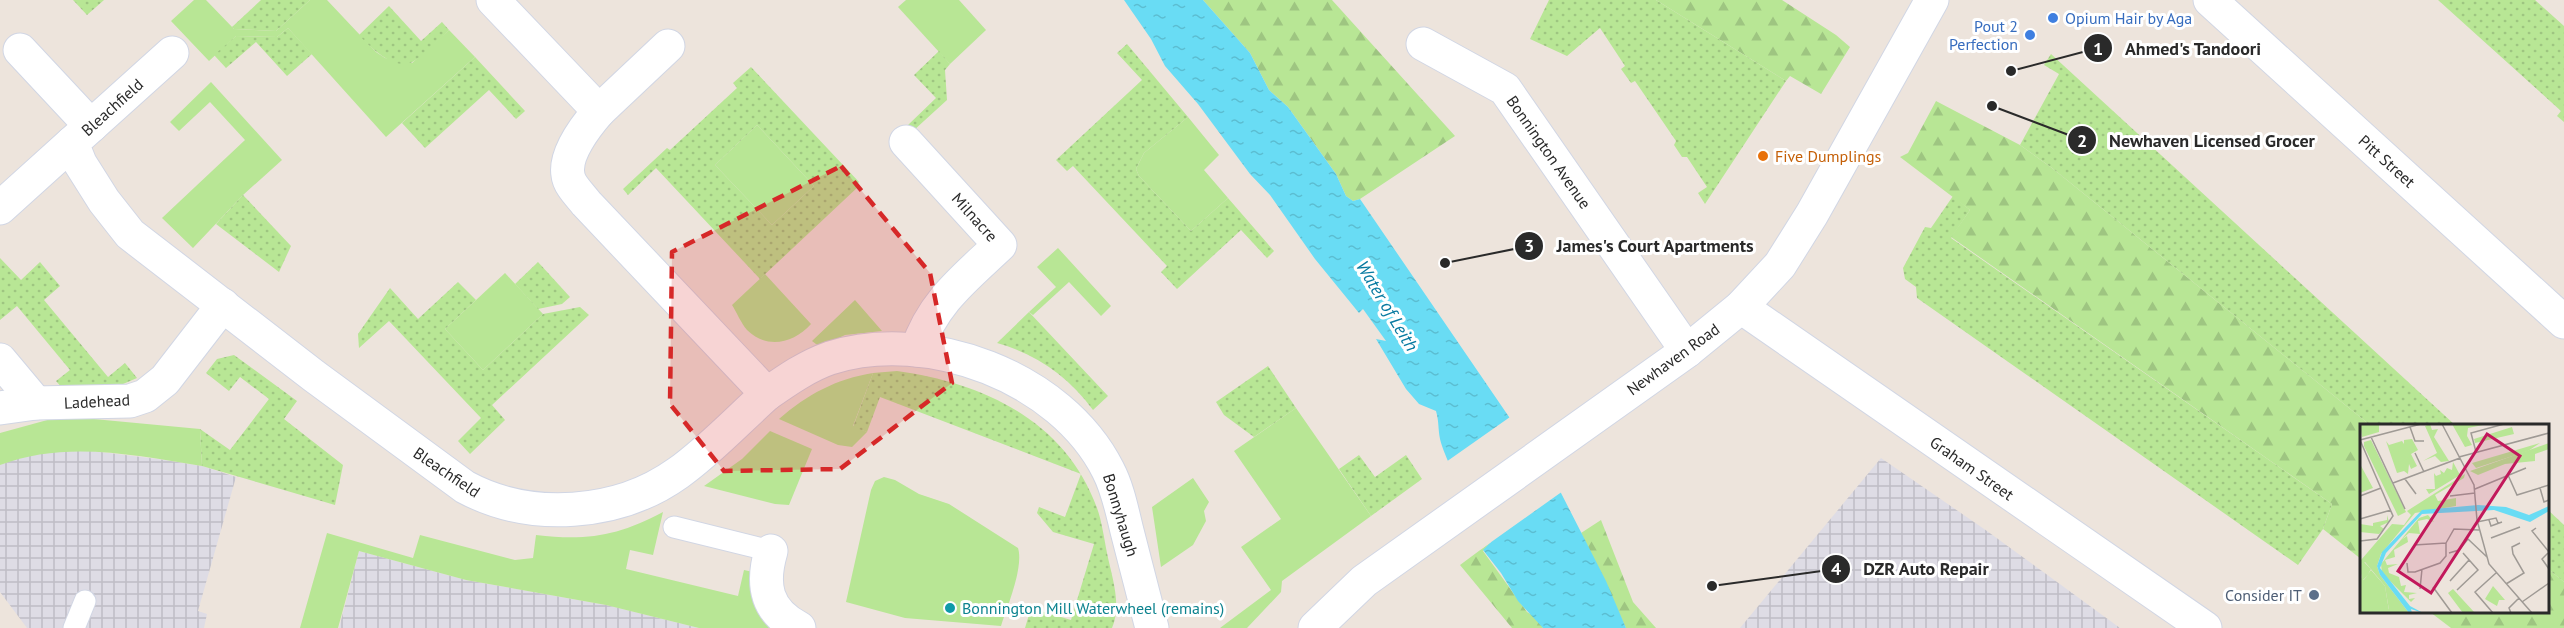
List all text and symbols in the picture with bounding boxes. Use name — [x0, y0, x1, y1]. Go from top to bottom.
place label: Opium Hair by Aga — [2065, 8, 2192, 28]
marker: Opium Hair by Aga — [2046, 11, 2060, 25]
place label: Pout 2 Perfection — [1949, 16, 2018, 54]
marker: Pout 2 Perfection — [2023, 28, 2037, 42]
callout: Ahmed's Tandoori — [2083, 30, 2274, 66]
text: 1 — [2093, 37, 2103, 60]
text: Ahmed's Tandoori — [2125, 37, 2261, 60]
street label: Bleachfield — [77, 74, 147, 140]
street label: Bonnington Avenue — [1503, 92, 1595, 212]
callout: Newhaven Licensed Grocer — [2067, 122, 2327, 158]
text: 2 — [2077, 129, 2087, 152]
text: Newhaven Licensed Grocer — [2109, 129, 2316, 152]
street label: Pitt Street — [2355, 130, 2420, 192]
place label: Five Dumplings — [1775, 146, 1882, 166]
marker: Five Dumplings — [1756, 149, 1770, 163]
street label: Milnacre — [948, 188, 1002, 246]
callout: James's Court Apartments — [1514, 228, 1766, 264]
text: 3 — [1524, 234, 1534, 257]
text: James's Court Apartments — [1555, 234, 1754, 257]
water label: Water of Leith — [1351, 256, 1424, 355]
street label: Newhaven Road — [1623, 319, 1723, 399]
street label: Ladehead — [63, 389, 131, 413]
inset map — [2360, 424, 2549, 613]
street label: Graham Street — [1926, 432, 2018, 505]
street label: Bleachfield — [410, 442, 484, 502]
street label: Bonnyhaugh — [1099, 471, 1143, 559]
callout: DZR Auto Repair — [1821, 551, 2001, 587]
text: 4 — [1831, 557, 1841, 580]
text: DZR Auto Repair — [1863, 557, 1989, 580]
place label: Consider IT — [2225, 585, 2302, 605]
marker: Consider IT — [2307, 588, 2321, 602]
place label: Bonnington Mill Waterwheel (remains) — [962, 598, 1224, 618]
marker: Bonnington Mill Waterwheel (remains) — [943, 601, 957, 615]

